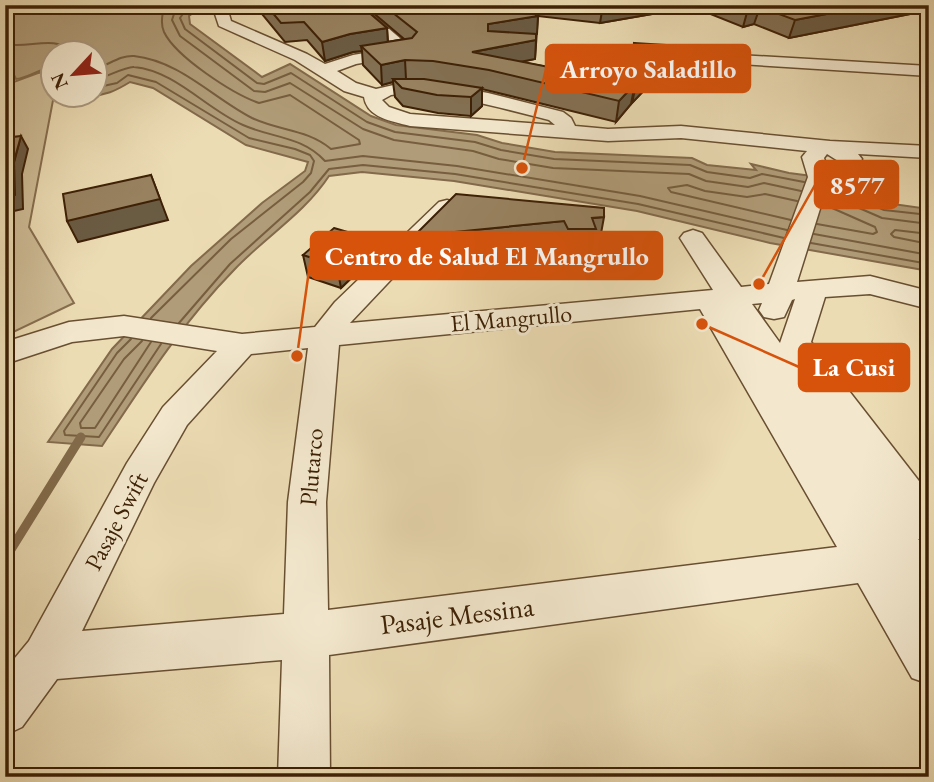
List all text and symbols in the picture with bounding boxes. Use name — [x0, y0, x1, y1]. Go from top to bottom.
north arrow — [38, 38, 108, 108]
callout: Arroyo Saladillo — [546, 45, 750, 92]
text: Arroyo Saladillo — [559, 52, 736, 86]
text: N — [44, 68, 74, 94]
callout: 8577 — [815, 161, 898, 208]
text: 8577 — [829, 168, 885, 202]
callout: Centro de Salud El Mangrullo — [311, 232, 662, 279]
text: Centro de Salud El Mangrullo — [325, 239, 649, 273]
street label: El Mangrullo — [449, 297, 573, 339]
callout: La Cusi — [799, 344, 909, 391]
text: La Cusi — [813, 350, 895, 384]
street label: Plutarco — [292, 427, 330, 507]
street label: Pasaje Swift — [77, 466, 155, 575]
street label: Pasaje Messina — [378, 588, 537, 642]

